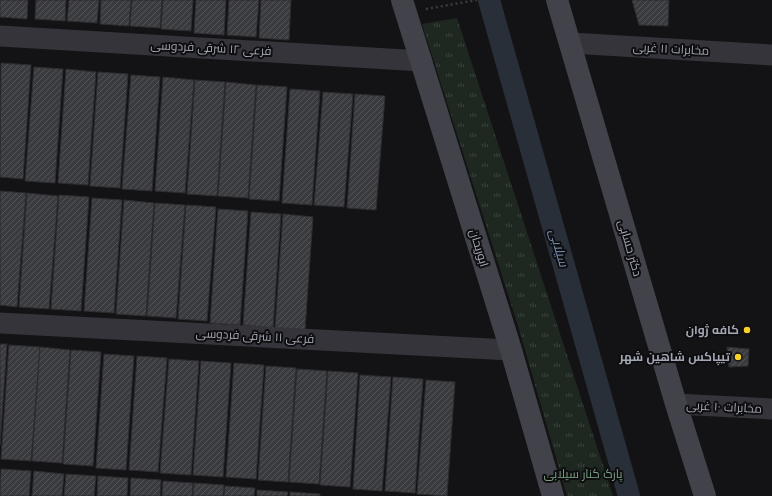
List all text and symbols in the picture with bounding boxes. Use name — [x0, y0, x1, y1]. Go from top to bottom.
street label: فرعی ۱۲ شرقی فردوسی — [150, 38, 272, 58]
street label: مخابرات ۱۱ غربی — [632, 40, 710, 58]
street label: دکتر حسابی — [615, 218, 645, 278]
street label: ابوریحان — [467, 228, 491, 268]
water label: سیلابی — [546, 228, 572, 269]
place label: کافه ژوان — [686, 323, 739, 338]
marker: کافه ژوان — [742, 325, 752, 335]
street label: فرعی ۱۱ شرقی فردوسی — [195, 326, 315, 346]
place label: تیپاکس شاهین شهر — [619, 350, 731, 366]
marker: تیپاکس شاهین شهر — [733, 352, 743, 362]
street label: مخابرات ۱۰ غربی — [686, 398, 762, 416]
park label: پارک کنار سیلابی — [543, 467, 623, 483]

